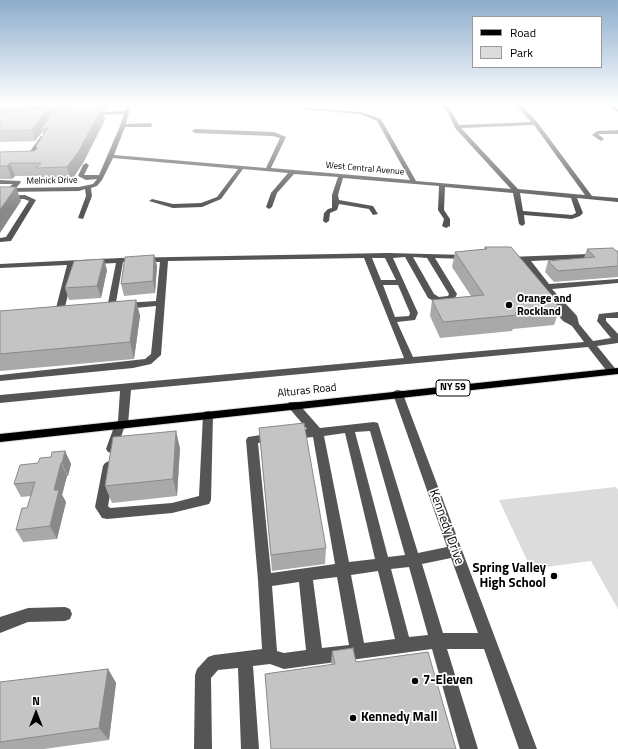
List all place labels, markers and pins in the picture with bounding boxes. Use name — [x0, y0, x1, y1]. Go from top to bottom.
place label: Orange and Rockland — [517, 292, 572, 318]
marker: Orange and Rockland — [504, 300, 514, 310]
place label: Spring Valley High School — [472, 561, 546, 592]
marker: Spring Valley High School — [549, 571, 559, 581]
place label: 7-Eleven — [423, 673, 473, 689]
marker: 7-Eleven — [410, 676, 420, 686]
place label: Kennedy Mall — [361, 710, 437, 726]
marker: Kennedy Mall — [348, 713, 358, 723]

